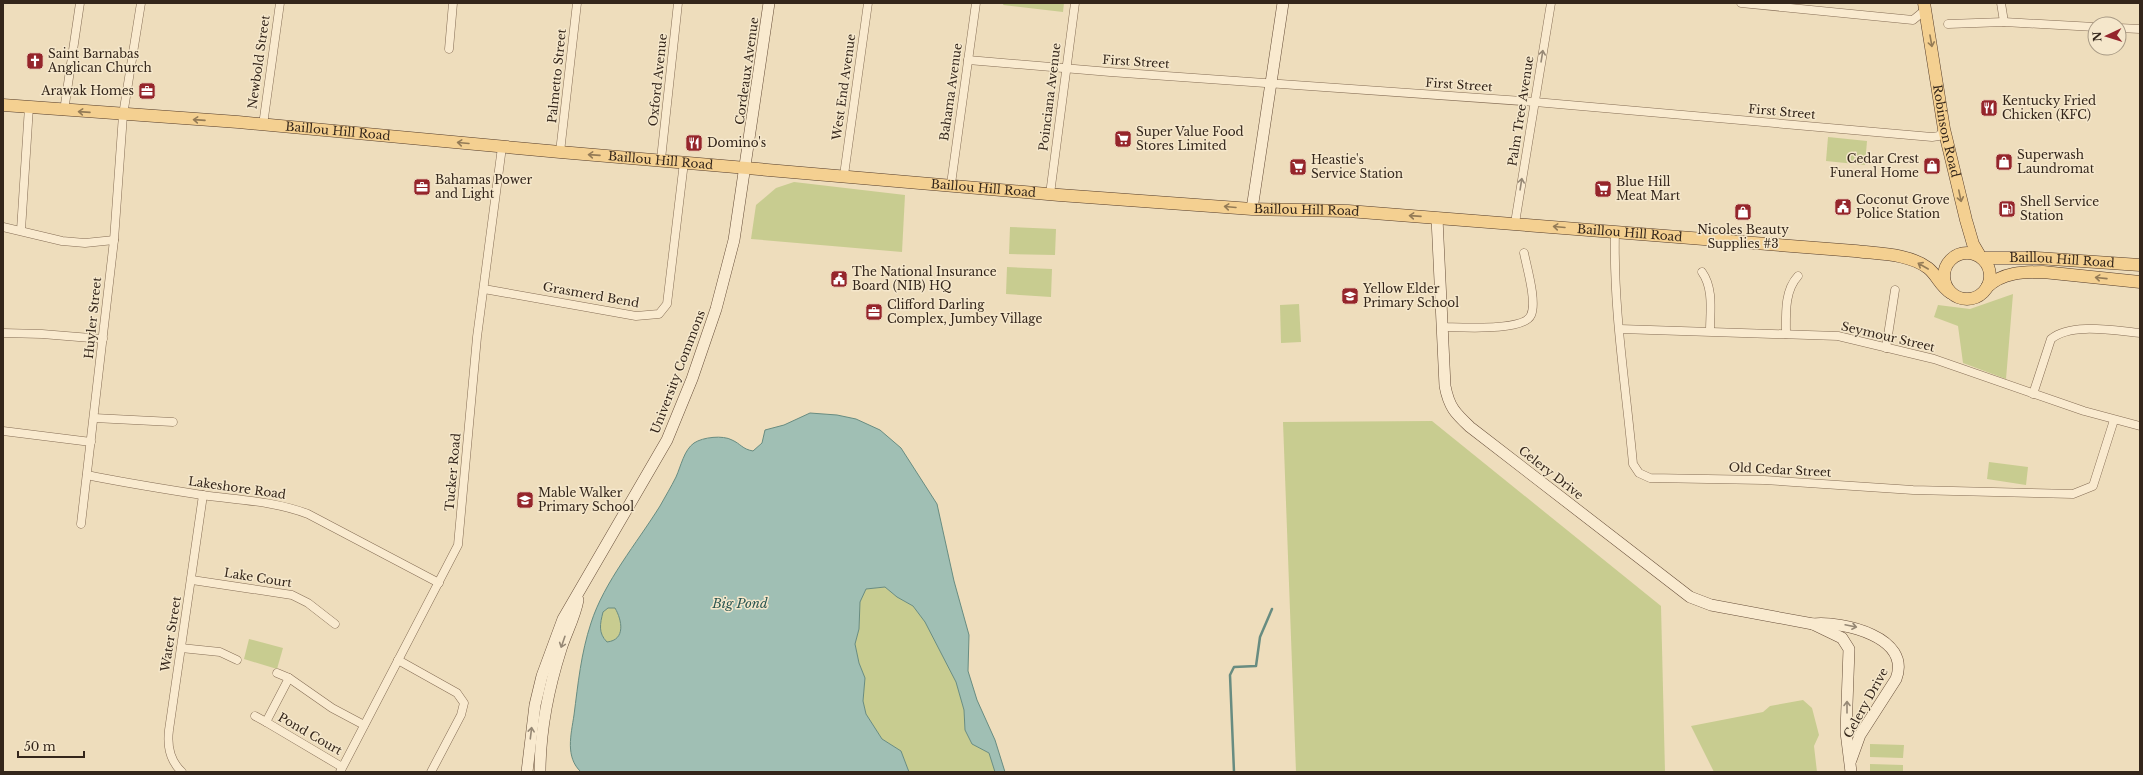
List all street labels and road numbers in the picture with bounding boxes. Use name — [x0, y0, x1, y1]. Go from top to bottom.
street label: Newbold Street — [244, 14, 273, 110]
street label: Cordeaux Avenue — [732, 16, 762, 126]
street label: Palmetto Street — [544, 28, 569, 124]
street label: Oxford Avenue — [645, 33, 670, 127]
street label: West End Avenue — [828, 33, 858, 142]
street label: Bahama Avenue — [936, 42, 965, 142]
street label: Poinciana Avenue — [1035, 42, 1064, 152]
street label: First Street — [1102, 52, 1171, 71]
street label: Palm Tree Avenue — [1504, 55, 1537, 167]
street label: First Street — [1425, 75, 1494, 94]
street label: Robinson Road — [1930, 83, 1963, 179]
street label: First Street — [1748, 101, 1817, 122]
street label: Baillou Hill Road — [285, 118, 391, 143]
street label: Baillou Hill Road — [607, 148, 714, 172]
street label: Baillou Hill Road — [930, 176, 1037, 200]
street label: Baillou Hill Road — [1254, 201, 1360, 219]
street label: Baillou Hill Road — [1577, 221, 1683, 244]
street label: Baillou Hill Road — [2009, 250, 2115, 270]
street label: Huyler Street — [81, 276, 104, 360]
street label: Grasmerd Bend — [542, 279, 640, 310]
street label: University Commons — [647, 308, 708, 436]
street label: Seymour Street — [1840, 318, 1937, 355]
street label: Tucker Road — [442, 432, 463, 511]
street label: Celery Drive — [1516, 443, 1587, 503]
street label: Old Cedar Street — [1728, 459, 1832, 480]
street label: Lakeshore Road — [187, 473, 287, 502]
street label: Lake Court — [223, 565, 293, 590]
street label: Water Street — [157, 595, 184, 674]
street label: Celery Drive — [1840, 665, 1891, 741]
street label: Pond Court — [276, 709, 345, 758]

